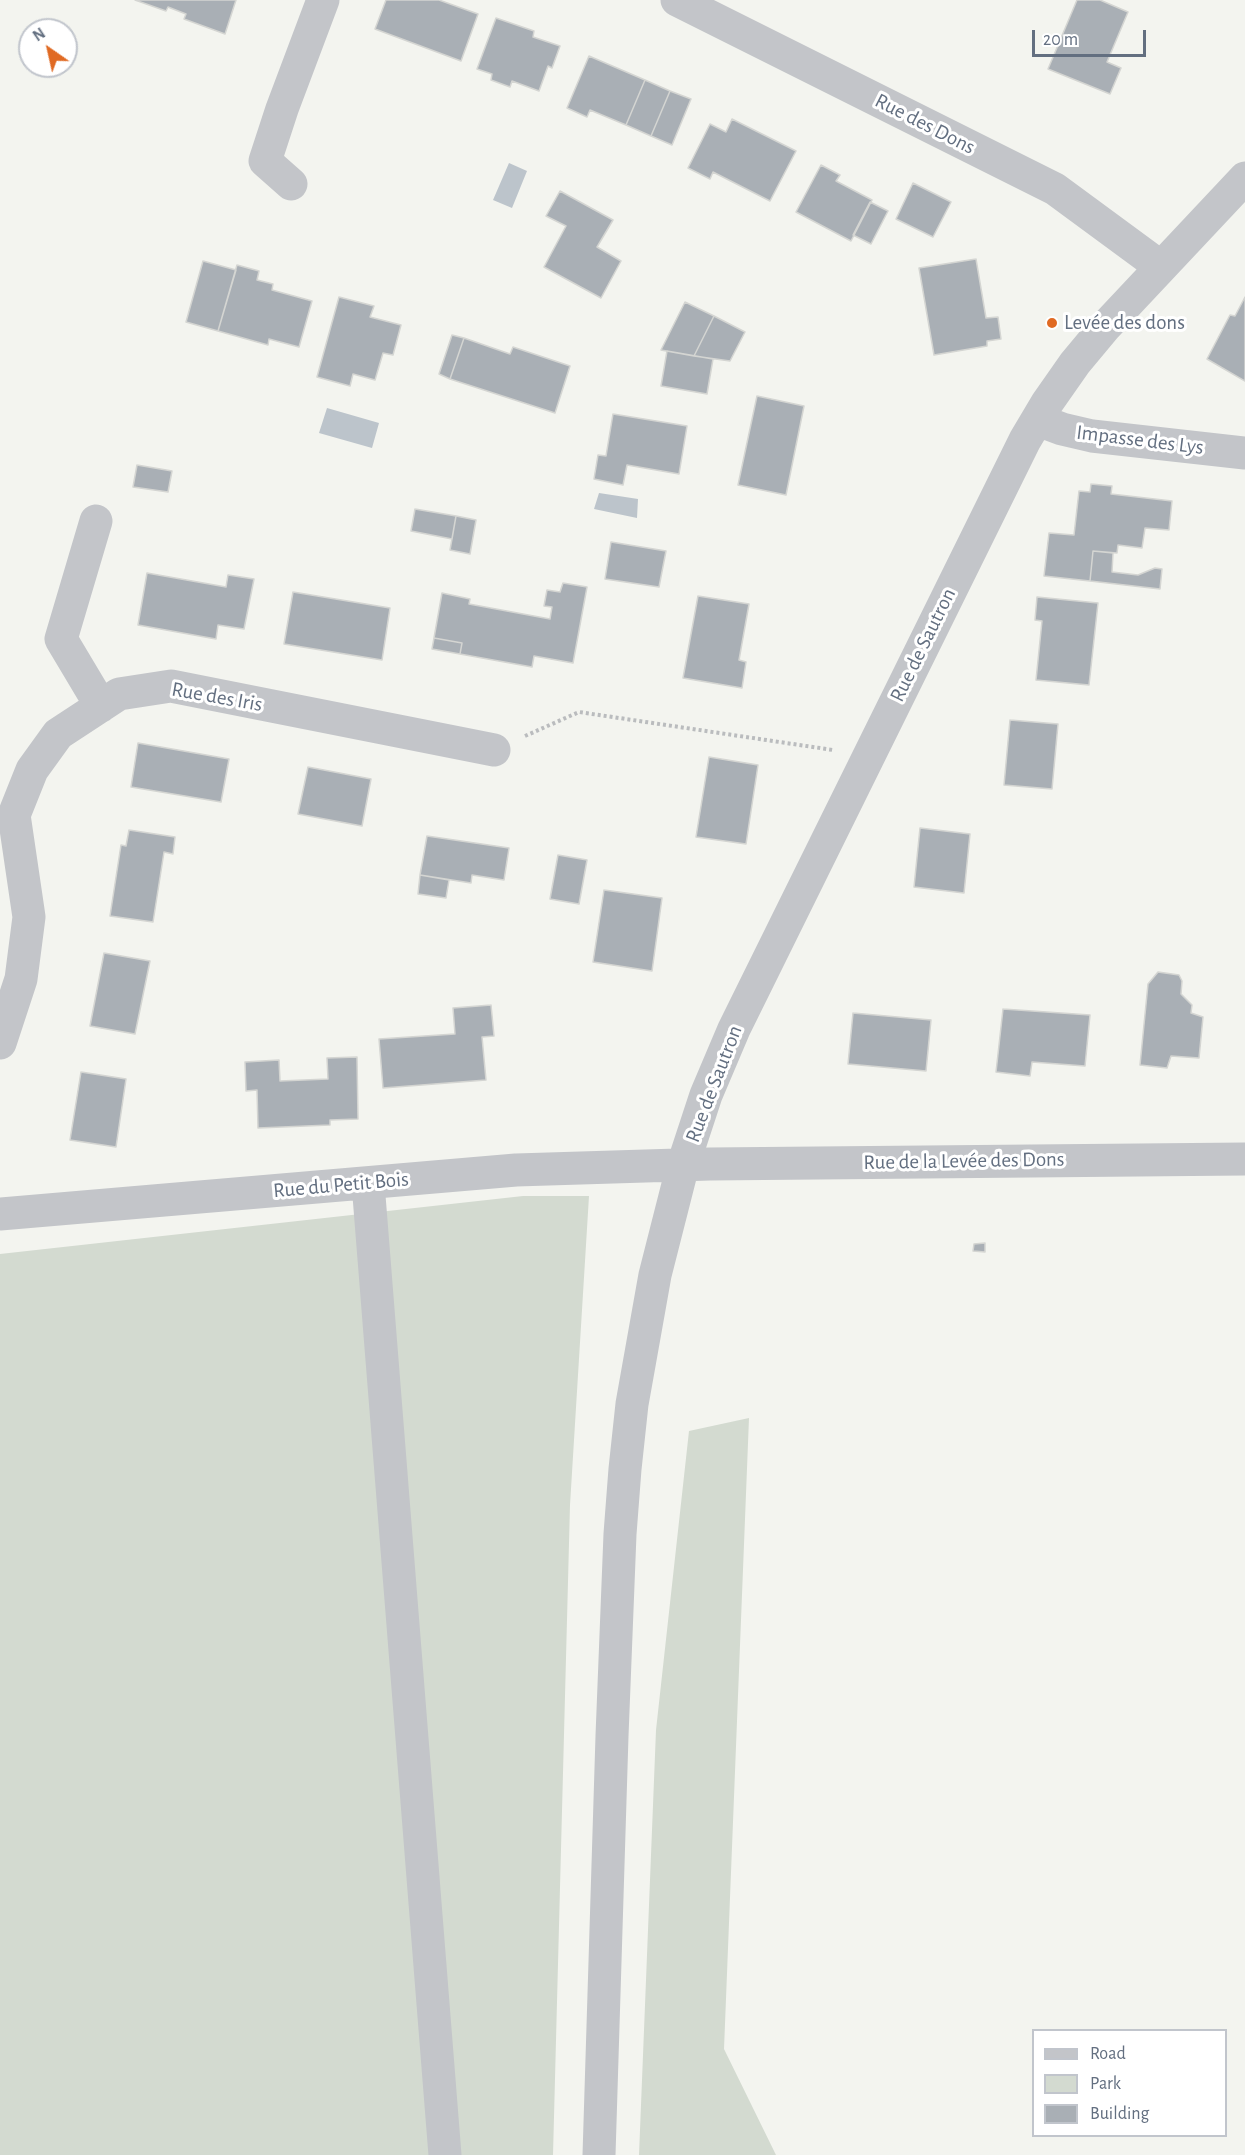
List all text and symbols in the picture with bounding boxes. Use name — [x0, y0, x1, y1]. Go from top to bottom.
north arrow — [18, 18, 78, 78]
scale bar — [1035, 18, 1149, 56]
text: N — [30, 25, 48, 44]
text: 20 m — [1043, 31, 1078, 49]
street label: Rue des Dons — [871, 88, 979, 160]
place label: Levée des dons — [1064, 310, 1185, 336]
marker: Levée des dons — [1045, 316, 1059, 330]
street label: Impasse des Lys — [1075, 420, 1205, 460]
street label: Rue de Sautron — [885, 584, 961, 706]
street label: Rue des Iris — [170, 677, 264, 717]
street label: Rue de Sautron — [680, 1022, 748, 1146]
street label: Rue de la Levée des Dons — [863, 1147, 1065, 1175]
street label: Rue du Petit Bois — [272, 1167, 410, 1203]
legend — [1032, 2029, 1227, 2137]
text: Road — [1090, 2045, 1126, 2063]
text: Park — [1090, 2075, 1121, 2093]
text: Building — [1090, 2105, 1149, 2123]

